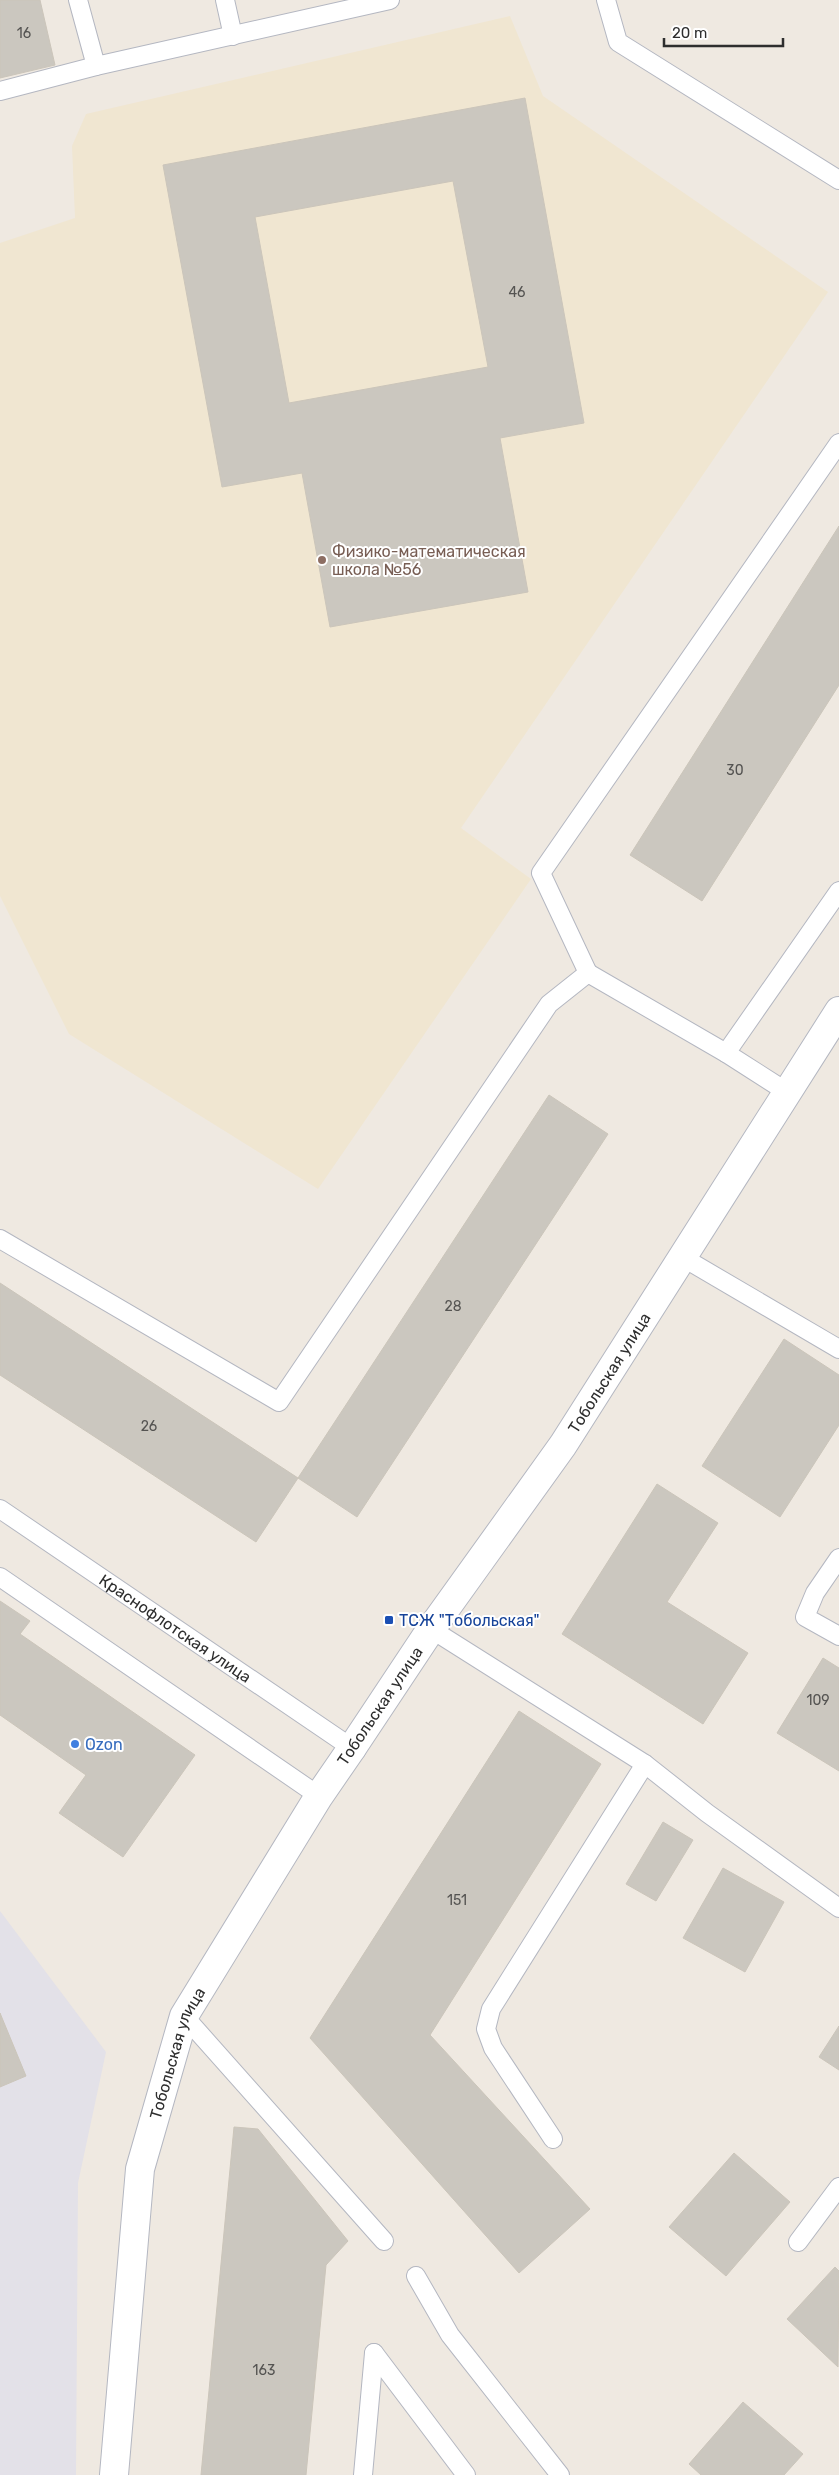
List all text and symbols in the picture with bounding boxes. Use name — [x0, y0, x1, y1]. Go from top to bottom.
scale bar — [664, 15, 783, 47]
text: 20 m — [672, 24, 707, 42]
house number: 16 — [17, 25, 31, 42]
house number: 46 — [508, 284, 526, 301]
place label: Физико-математическая школа №56 — [332, 542, 526, 579]
marker: Физико-математическая школа №56 — [316, 554, 328, 566]
house number: 30 — [726, 762, 744, 779]
house number: 28 — [444, 1298, 462, 1315]
street label: Тобольская улица — [564, 1309, 654, 1436]
house number: 26 — [141, 1418, 157, 1435]
street label: Краснофлотская улица — [96, 1570, 255, 1686]
place label: ТСЖ "Тобольская" — [399, 1611, 540, 1630]
marker: ТСЖ "Тобольская" — [383, 1614, 395, 1626]
street label: Тобольская улица — [333, 1643, 427, 1769]
house number: 109 — [806, 1692, 830, 1709]
place label: Ozon — [85, 1735, 123, 1754]
marker: Ozon — [69, 1738, 81, 1750]
house number: 151 — [447, 1892, 467, 1909]
street label: Тобольская улица — [145, 1984, 209, 2121]
house number: 163 — [253, 2362, 275, 2379]

